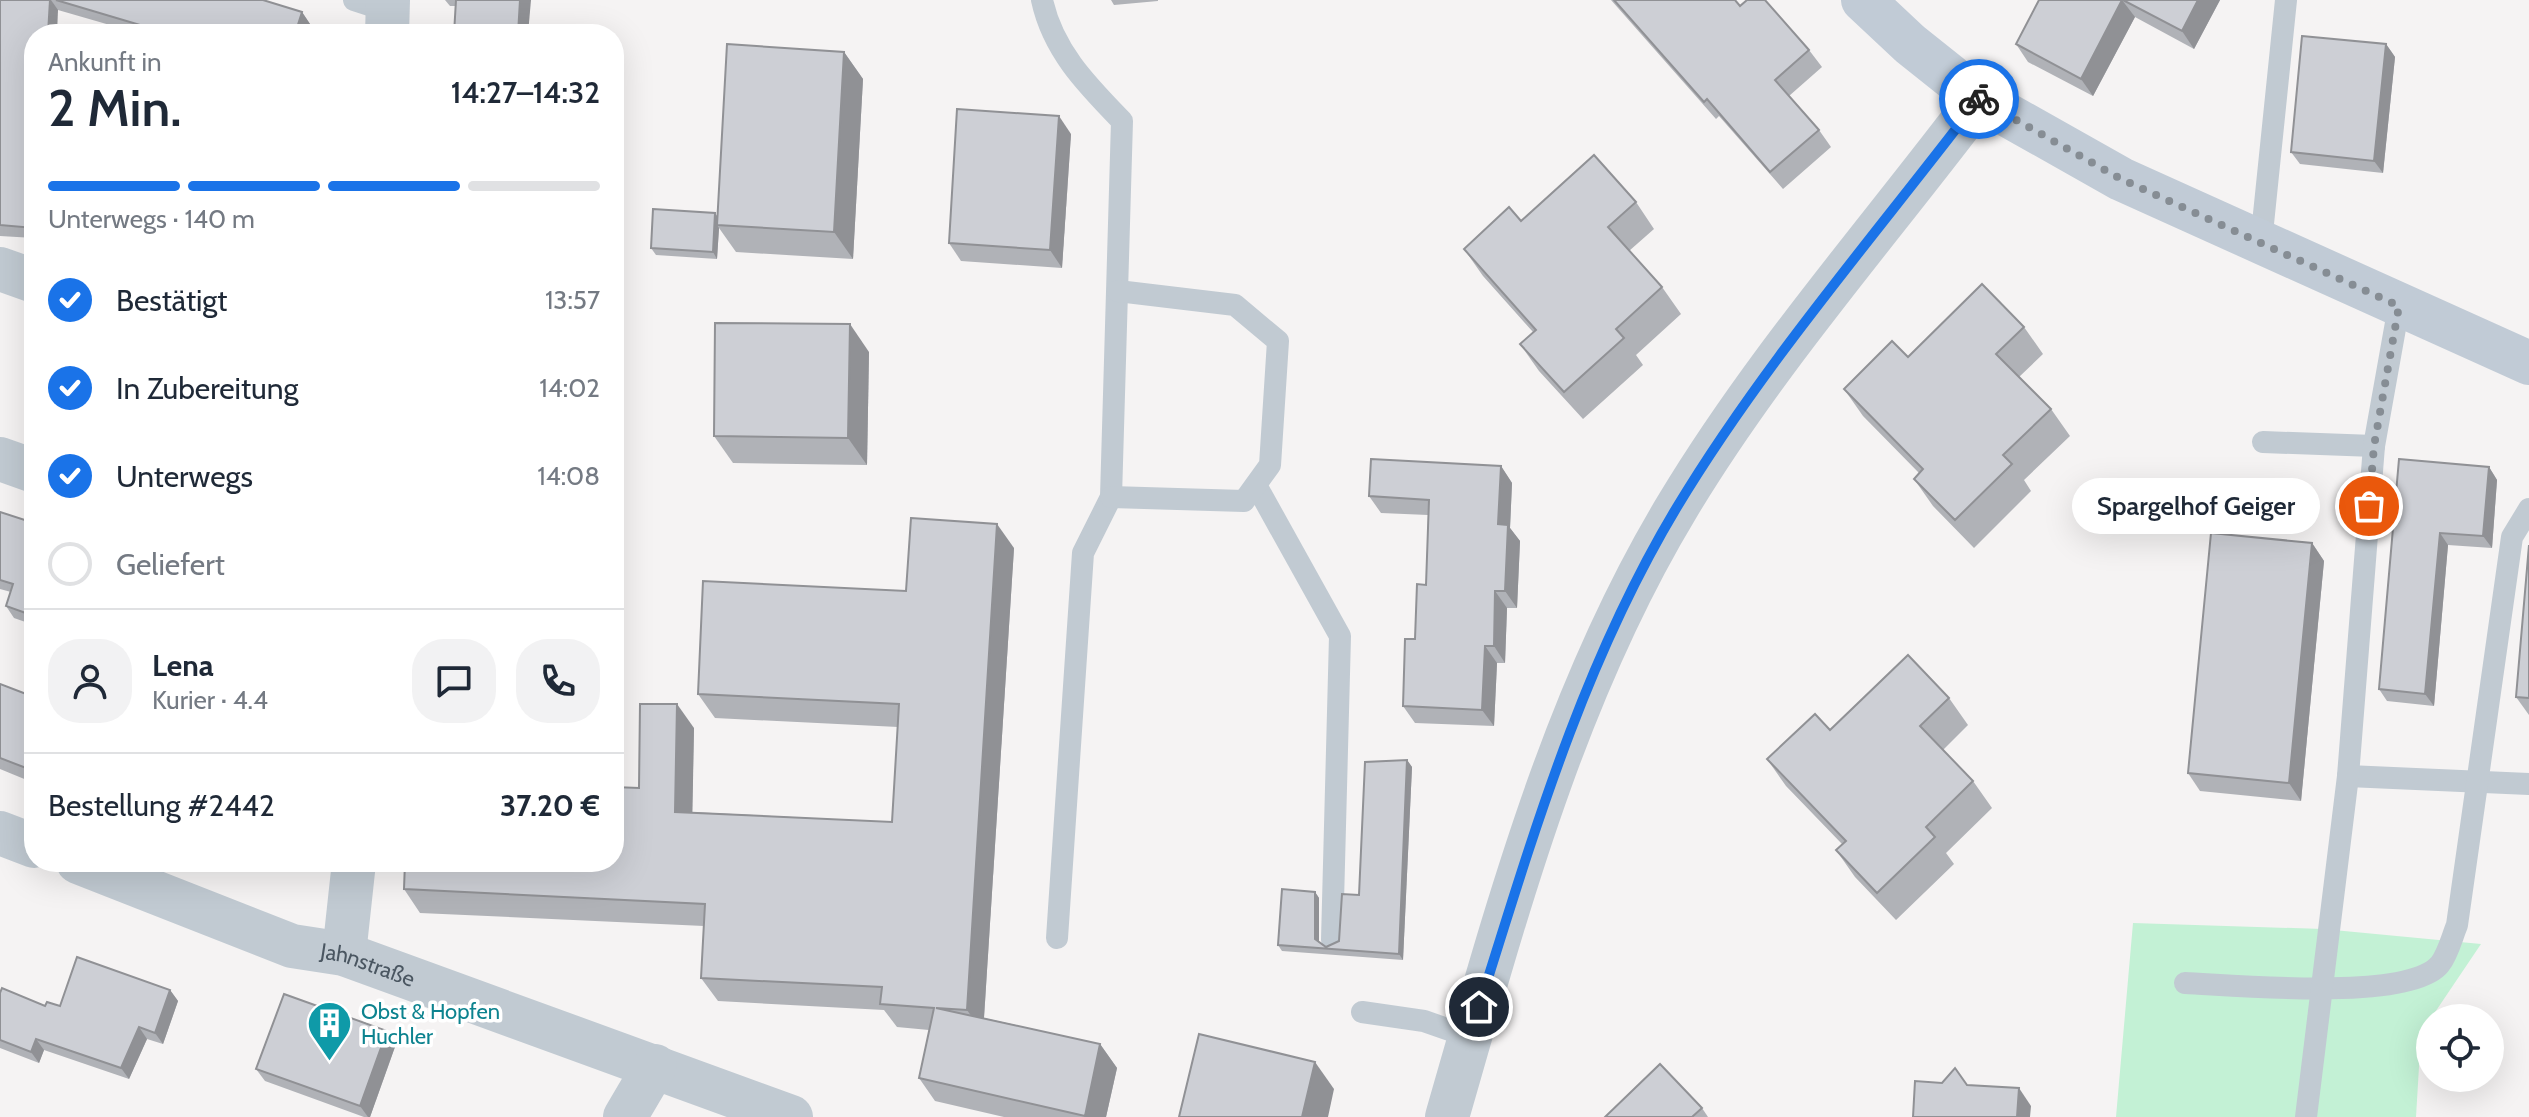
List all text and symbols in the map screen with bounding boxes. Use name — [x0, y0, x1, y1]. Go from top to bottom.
text: Ankunft in — [48, 46, 162, 78]
courier — [1939, 59, 2019, 139]
text: 14:27–14:32 — [451, 74, 600, 111]
text: 2 Min. — [48, 76, 182, 139]
icon: bike — [1957, 77, 2001, 121]
text: Unterwegs · 140 m — [48, 203, 255, 235]
icon: check — [48, 278, 92, 322]
text: Bestätigt — [116, 282, 227, 319]
text: 13:57 — [545, 284, 600, 316]
icon: check — [48, 366, 92, 410]
text: In Zubereitung — [116, 370, 299, 407]
text: 14:02 — [539, 372, 600, 404]
icon: check — [48, 454, 92, 498]
text: Unterwegs — [116, 458, 253, 495]
text: 14:08 — [537, 460, 600, 492]
pin — [2335, 472, 2403, 540]
callout: Spargelhof Geiger — [2073, 478, 2321, 534]
icon: bag — [2347, 484, 2391, 528]
text: Spargelhof Geiger — [2097, 490, 2295, 522]
text: Geliefert — [116, 546, 225, 583]
button: person — [48, 639, 132, 723]
button: chat — [412, 639, 496, 723]
button: phone — [516, 639, 600, 723]
text: Lena — [152, 647, 214, 684]
text: Kurier · 4.4 — [152, 684, 268, 716]
text: Bestellung #2442 — [48, 787, 275, 824]
text: 37.20 € — [500, 787, 600, 824]
street label: Jahnstraße — [318, 937, 418, 993]
pin — [1445, 973, 1513, 1041]
icon: home — [1457, 985, 1501, 1029]
place label: Obst & Hopfen Huchler — [361, 998, 500, 1050]
building icon: Obst & Hopfen Huchler — [306, 1000, 354, 1063]
map controls — [2416, 1004, 2504, 1092]
button: locate — [2416, 1004, 2504, 1092]

